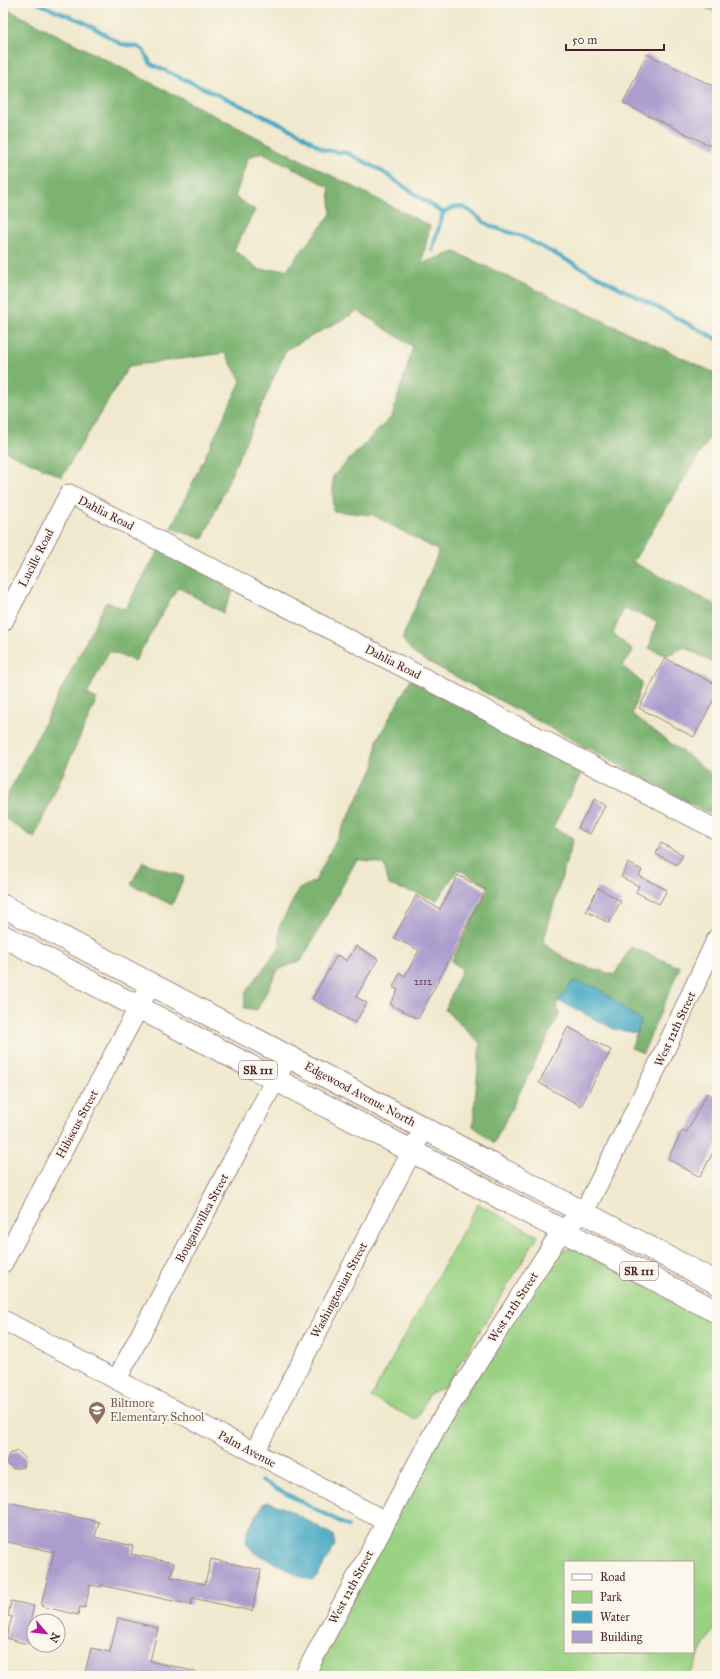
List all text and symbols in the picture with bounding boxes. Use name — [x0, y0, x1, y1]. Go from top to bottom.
scale bar — [566, 26, 664, 52]
text: 50 m — [572, 33, 597, 47]
street label: Dahlia Road — [76, 493, 136, 533]
street label: Lucille Road — [15, 527, 57, 589]
street label: Dahlia Road — [363, 642, 423, 682]
house number: 2112 — [414, 976, 432, 988]
street label: West 12th Street — [652, 989, 699, 1069]
street label: Edgewood Avenue North — [302, 1059, 418, 1130]
road number: SR 111 — [239, 1061, 277, 1079]
street label: Hibiscus Street — [53, 1087, 101, 1161]
street label: Bougainvillea Street — [173, 1170, 233, 1265]
street label: Washingtonian Street — [308, 1239, 371, 1341]
road number: SR 111 — [620, 1262, 658, 1280]
street label: West 12th Street — [485, 1269, 541, 1345]
place label: Biltmore Elementary School — [110, 1396, 205, 1424]
school or university icon: Biltmore Elementary School — [87, 1400, 107, 1425]
street label: Palm Avenue — [216, 1428, 278, 1470]
street label: West 12th Street — [326, 1547, 377, 1626]
legend — [564, 1561, 694, 1653]
text: Road — [600, 1570, 626, 1584]
text: Park — [600, 1590, 622, 1604]
text: Water — [600, 1610, 630, 1624]
north arrow — [26, 1613, 66, 1653]
text: N — [46, 1630, 62, 1645]
text: Building — [600, 1630, 643, 1645]

